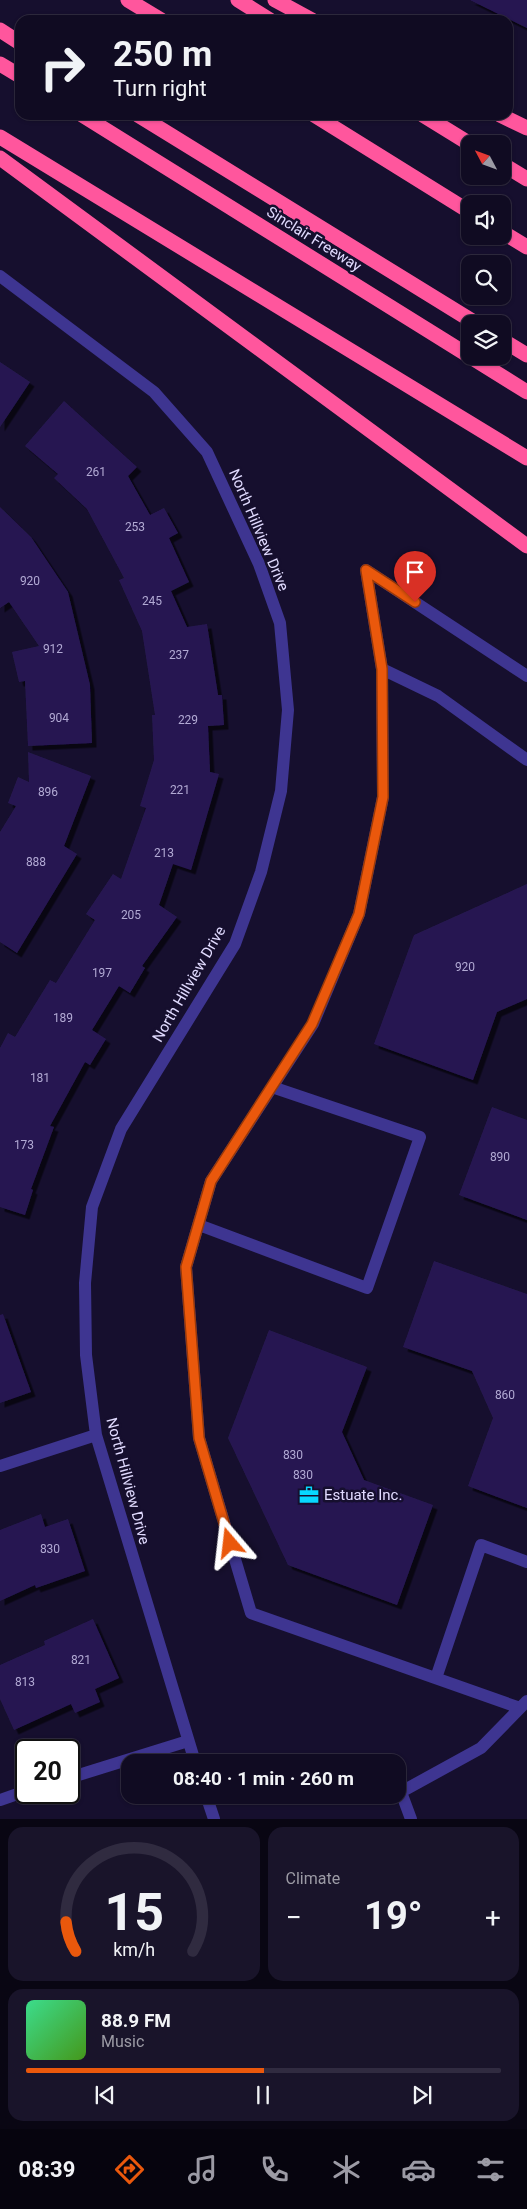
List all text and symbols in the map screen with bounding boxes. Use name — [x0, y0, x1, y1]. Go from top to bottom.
text: 250 m — [113, 34, 212, 75]
icon: right — [30, 35, 95, 100]
text: Turn right — [113, 76, 207, 101]
north arrow — [461, 135, 511, 185]
map controls — [461, 135, 511, 365]
button: sound — [461, 195, 511, 245]
street label: Sinclair Freeway — [263, 203, 365, 275]
button: search — [461, 255, 511, 305]
button: layers — [461, 315, 511, 365]
house number: 261 — [86, 465, 106, 479]
street label: North Hillview Drive — [225, 466, 293, 594]
house number: 253 — [125, 520, 145, 534]
pin — [394, 551, 436, 602]
icon: arrive — [401, 558, 429, 586]
house number: 920 — [20, 574, 40, 588]
house number: 245 — [142, 594, 162, 608]
house number: 912 — [43, 642, 63, 656]
house number: 237 — [169, 648, 189, 662]
house number: 904 — [49, 711, 69, 725]
house number: 229 — [178, 713, 198, 727]
house number: 221 — [170, 783, 190, 797]
house number: 896 — [38, 785, 58, 799]
house number: 213 — [154, 846, 174, 860]
house number: 888 — [26, 855, 46, 869]
house number: 205 — [121, 908, 141, 922]
street label: North Hillview Drive — [149, 923, 230, 1045]
house number: 920 — [455, 960, 475, 974]
house number: 197 — [92, 966, 112, 980]
house number: 189 — [53, 1011, 73, 1025]
house number: 181 — [30, 1071, 50, 1085]
house number: 173 — [14, 1138, 34, 1152]
house number: 890 — [490, 1150, 510, 1164]
house number: 860 — [495, 1388, 515, 1402]
street label: North Hillview Drive — [102, 1416, 154, 1547]
house number: 830 — [283, 1448, 303, 1462]
house number: 830 — [293, 1468, 313, 1482]
office icon: Estuate Inc. — [298, 1484, 320, 1506]
place label: Estuate Inc. — [324, 1486, 402, 1504]
position arrow — [203, 1516, 255, 1568]
house number: 830 — [40, 1542, 60, 1556]
house number: 821 — [71, 1653, 91, 1667]
house number: 813 — [15, 1675, 35, 1689]
speed limit sign: 20 — [15, 1739, 80, 1804]
text: 08:40 · 1 min · 260 m — [173, 1767, 354, 1790]
text: Climate — [286, 1869, 340, 1888]
text: 15 — [104, 1882, 164, 1943]
text: 19° — [364, 1894, 423, 1938]
text: − — [286, 1901, 302, 1934]
text: + — [485, 1901, 501, 1934]
text: km/h — [113, 1939, 155, 1960]
text: 88.9 FM — [101, 2009, 171, 2032]
text: Music — [101, 2032, 144, 2051]
icon: previous — [91, 2081, 119, 2109]
icon: pause — [249, 2081, 277, 2109]
icon: next — [408, 2081, 436, 2109]
icon: directions — [112, 2152, 147, 2187]
icon: music — [185, 2152, 220, 2187]
icon: phone — [257, 2152, 292, 2187]
icon: climate — [329, 2152, 364, 2187]
icon: car — [401, 2152, 436, 2187]
icon: filters — [473, 2152, 508, 2187]
text: 08:39 — [19, 2157, 75, 2182]

